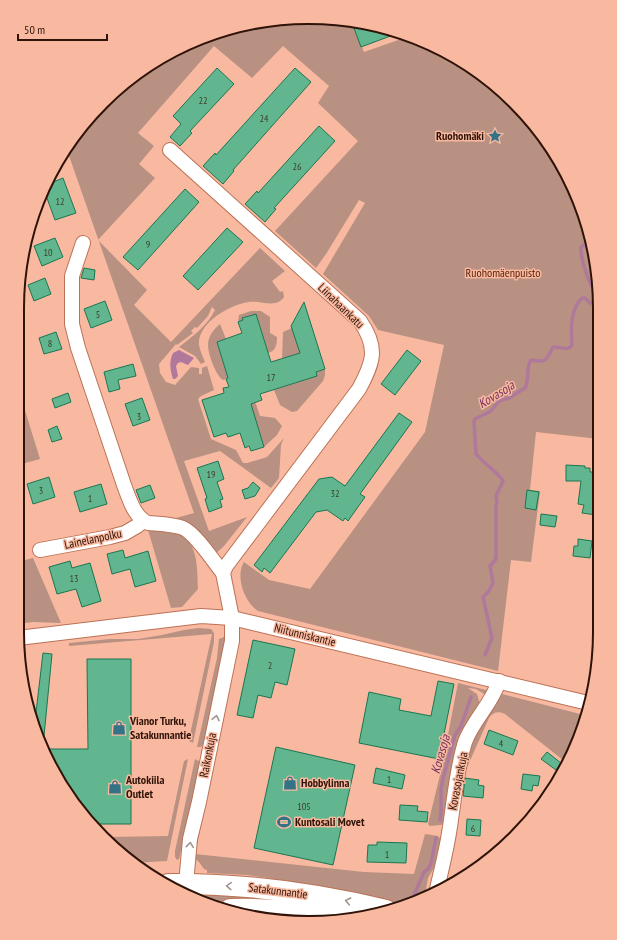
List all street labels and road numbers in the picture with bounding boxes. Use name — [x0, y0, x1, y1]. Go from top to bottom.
street label: Liinahaankatu — [315, 280, 368, 331]
street label: Lainelanpolku — [63, 525, 123, 552]
street label: Niitunniskantie — [273, 620, 338, 649]
street label: Raikonkuja — [196, 731, 219, 779]
street label: Kovasojankuja — [445, 750, 471, 811]
street label: Satakunnantie — [248, 879, 308, 902]

